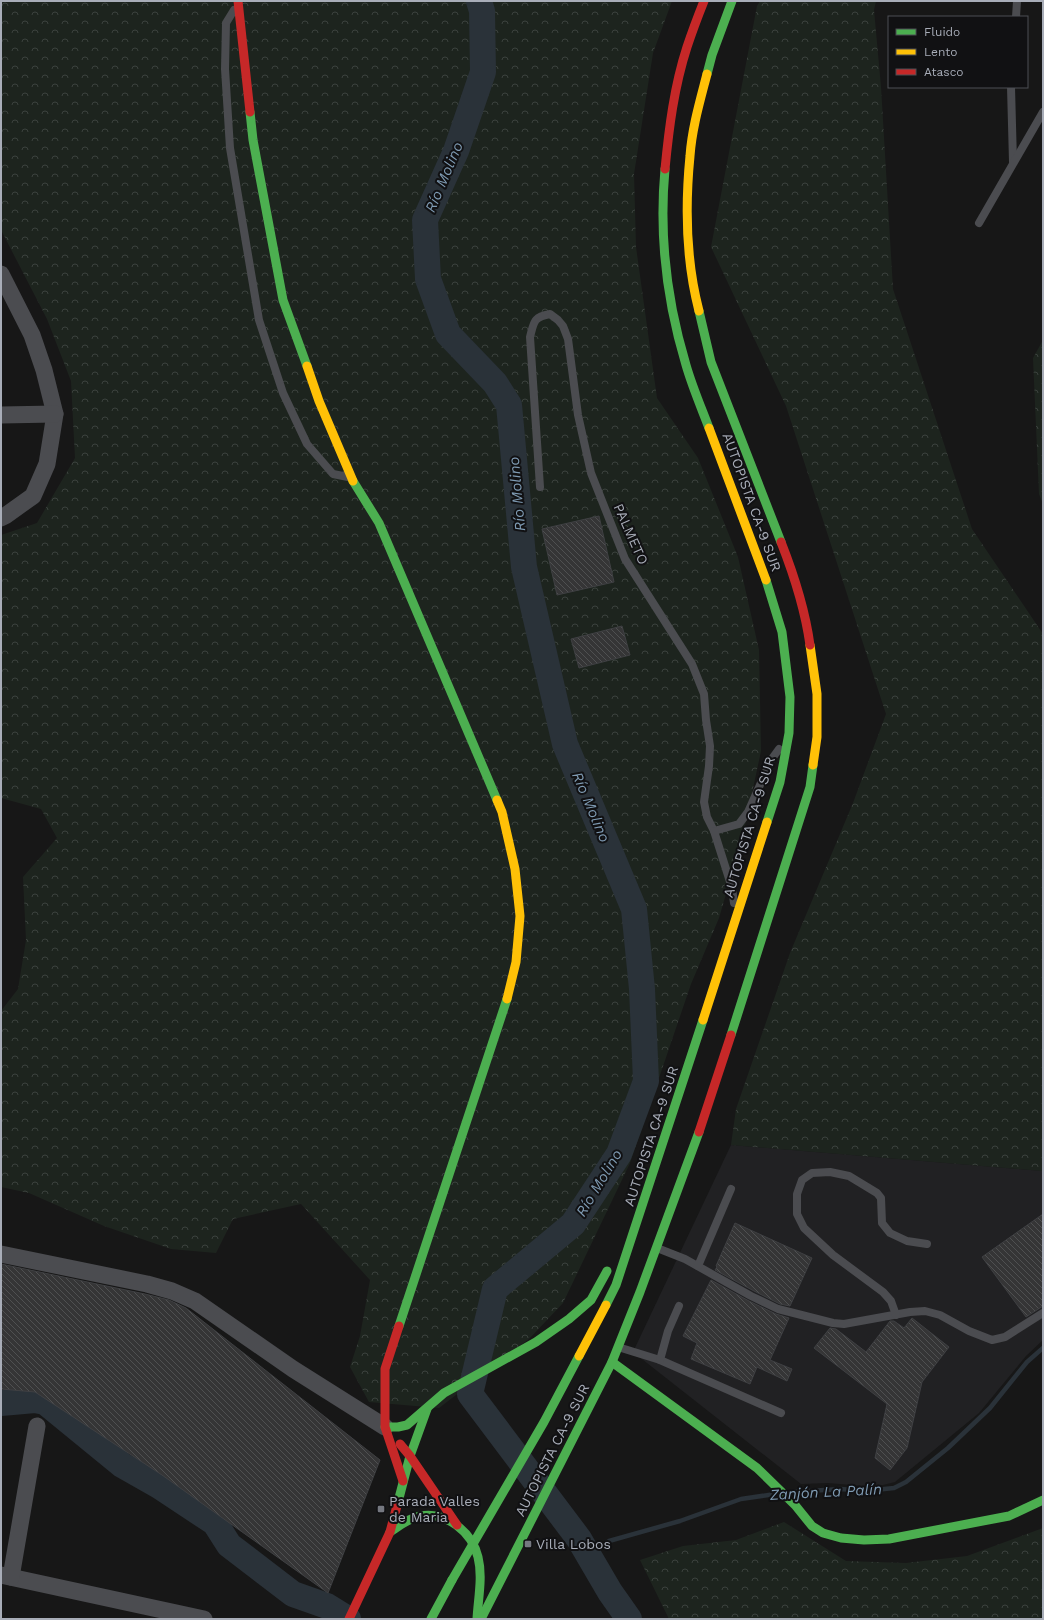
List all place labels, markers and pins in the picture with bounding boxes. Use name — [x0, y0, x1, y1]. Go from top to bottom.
place label: Parada Valles de Maria — [389, 1493, 480, 1525]
marker: Parada Valles de Maria — [376, 1504, 386, 1514]
place label: Villa Lobos — [536, 1536, 611, 1552]
marker: Villa Lobos — [523, 1539, 533, 1549]

